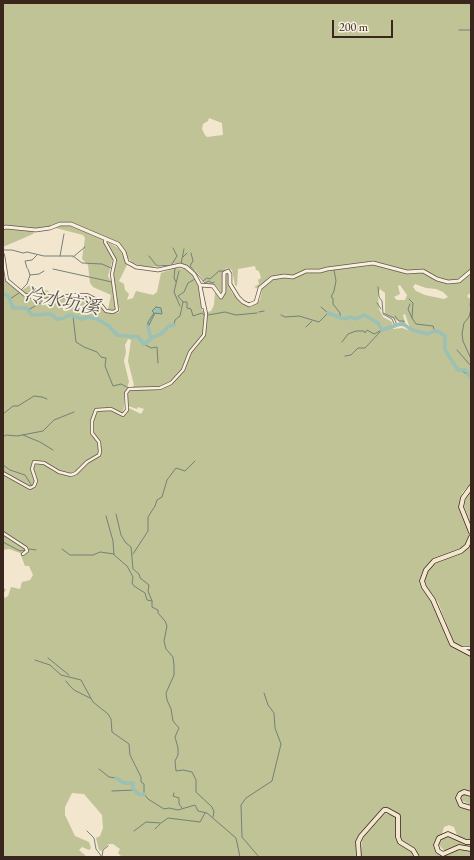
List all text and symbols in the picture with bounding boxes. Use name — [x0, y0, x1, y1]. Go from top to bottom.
scale bar — [334, 12, 395, 38]
text: 200 m — [339, 19, 368, 35]
water label: 冷水坑溪 — [23, 284, 101, 320]

